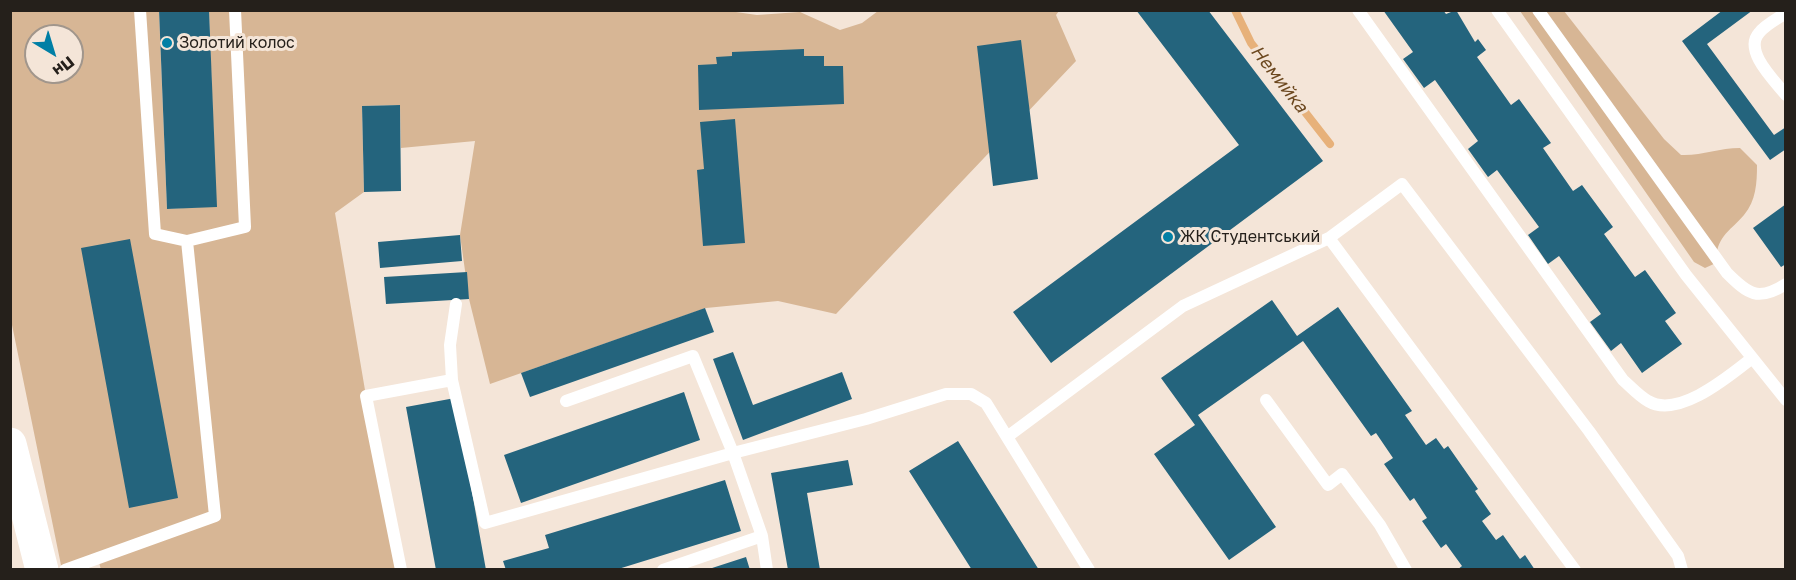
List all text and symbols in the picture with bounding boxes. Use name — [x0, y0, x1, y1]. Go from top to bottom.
north arrow — [24, 24, 84, 84]
place label: Золотий колос — [179, 33, 295, 53]
marker: Золотий колос — [160, 36, 174, 50]
water label: Немийка — [1246, 41, 1312, 117]
text: Пн — [49, 52, 79, 81]
place label: ЖК Студентський — [1180, 227, 1320, 247]
marker: ЖК Студентський — [1161, 230, 1175, 244]

